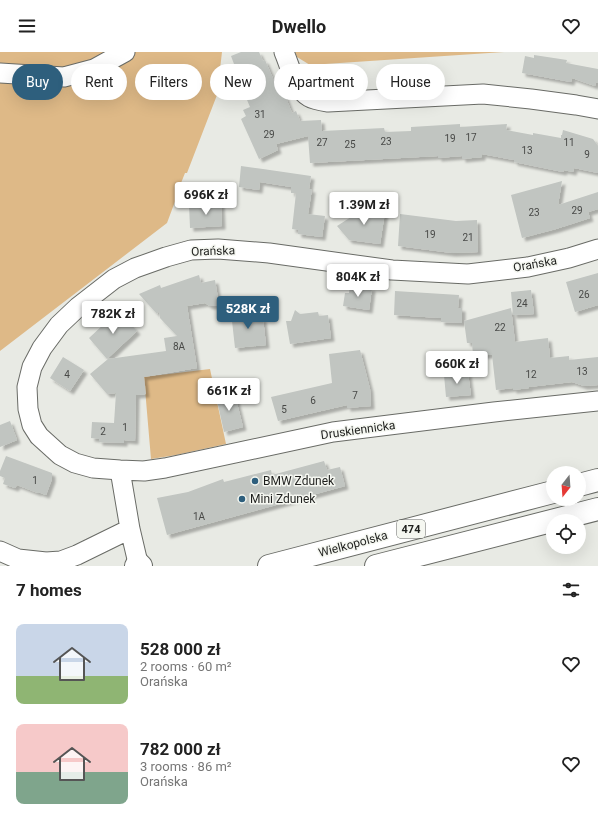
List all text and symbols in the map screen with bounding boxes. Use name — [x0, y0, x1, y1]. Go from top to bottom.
icon: menu — [16, 15, 38, 37]
icon: heart — [560, 15, 582, 37]
text: Dwello — [272, 16, 326, 37]
chip: Buy — [12, 64, 63, 100]
chip: Rent — [71, 64, 127, 100]
chip: Filters — [135, 64, 202, 100]
chip: New — [210, 64, 266, 100]
chip: Apartment — [274, 64, 368, 100]
chip: House — [376, 64, 445, 100]
house number: 31 — [254, 109, 266, 120]
house number: 29 — [263, 129, 275, 140]
house number: 17 — [465, 132, 477, 143]
house number: 19 — [444, 133, 456, 144]
house number: 23 — [380, 136, 392, 147]
house number: 27 — [316, 137, 328, 148]
house number: 11 — [563, 137, 575, 148]
house number: 25 — [344, 139, 356, 150]
house number: 13 — [521, 145, 533, 156]
house number: 9 — [584, 149, 590, 160]
pin: 696K zł — [169, 182, 243, 216]
text: 696K zł — [184, 187, 228, 202]
pin: 1.39M zł — [323, 192, 405, 226]
text: 1.39M zł — [338, 197, 390, 212]
house number: 29 — [571, 205, 583, 216]
house number: 23 — [528, 207, 540, 218]
house number: 19 — [424, 229, 436, 240]
house number: 21 — [462, 232, 474, 243]
street label: Orańska — [191, 243, 235, 259]
street label: Orańska — [512, 253, 558, 275]
pin: 804K zł — [321, 264, 395, 298]
text: 804K zł — [336, 269, 380, 284]
house number: 26 — [578, 289, 590, 300]
pin: 528K zł — [211, 296, 285, 330]
house number: 24 — [516, 298, 528, 309]
pin: 782K zł — [76, 301, 150, 335]
text: 528K zł — [226, 301, 270, 316]
text: 782K zł — [91, 306, 135, 321]
house number: 22 — [494, 322, 506, 333]
house number: 8A — [173, 341, 186, 352]
pin: 660K zł — [420, 351, 494, 385]
text: 660K zł — [435, 356, 479, 371]
house number: 13 — [576, 366, 588, 377]
house number: 4 — [64, 369, 70, 380]
house number: 12 — [525, 369, 537, 380]
pin: 661K zł — [192, 378, 266, 412]
text: 661K zł — [207, 383, 251, 398]
house number: 7 — [352, 390, 358, 401]
house number: 6 — [310, 395, 316, 406]
house number: 5 — [281, 404, 287, 415]
street label: Druskiennicka — [320, 418, 396, 442]
house number: 1 — [122, 422, 128, 433]
house number: 2 — [100, 426, 106, 437]
north arrow — [546, 466, 586, 506]
map controls — [546, 466, 586, 554]
place label: BMW Zdunek — [263, 474, 335, 488]
house number: 1 — [32, 475, 38, 486]
marker: BMW Zdunek — [250, 476, 260, 486]
place label: Mini Zdunek — [250, 492, 316, 506]
marker: Mini Zdunek — [237, 494, 247, 504]
house number: 1A — [193, 511, 206, 522]
button: locate — [546, 514, 586, 554]
road number: 474 — [397, 520, 425, 538]
street label: Wielkopolska — [317, 528, 389, 560]
icon: filters — [560, 579, 582, 601]
text: 7 homes — [16, 580, 82, 600]
text: 528 000 zł — [140, 639, 221, 659]
icon: home — [48, 640, 96, 688]
icon: heart — [560, 653, 582, 675]
text: 2 rooms · 60 m² — [140, 659, 232, 674]
text: Orańska — [140, 674, 188, 689]
text: 782 000 zł — [140, 739, 221, 759]
icon: home — [48, 740, 96, 788]
icon: heart — [560, 753, 582, 775]
text: 3 rooms · 86 m² — [140, 759, 232, 774]
text: Orańska — [140, 774, 188, 789]

